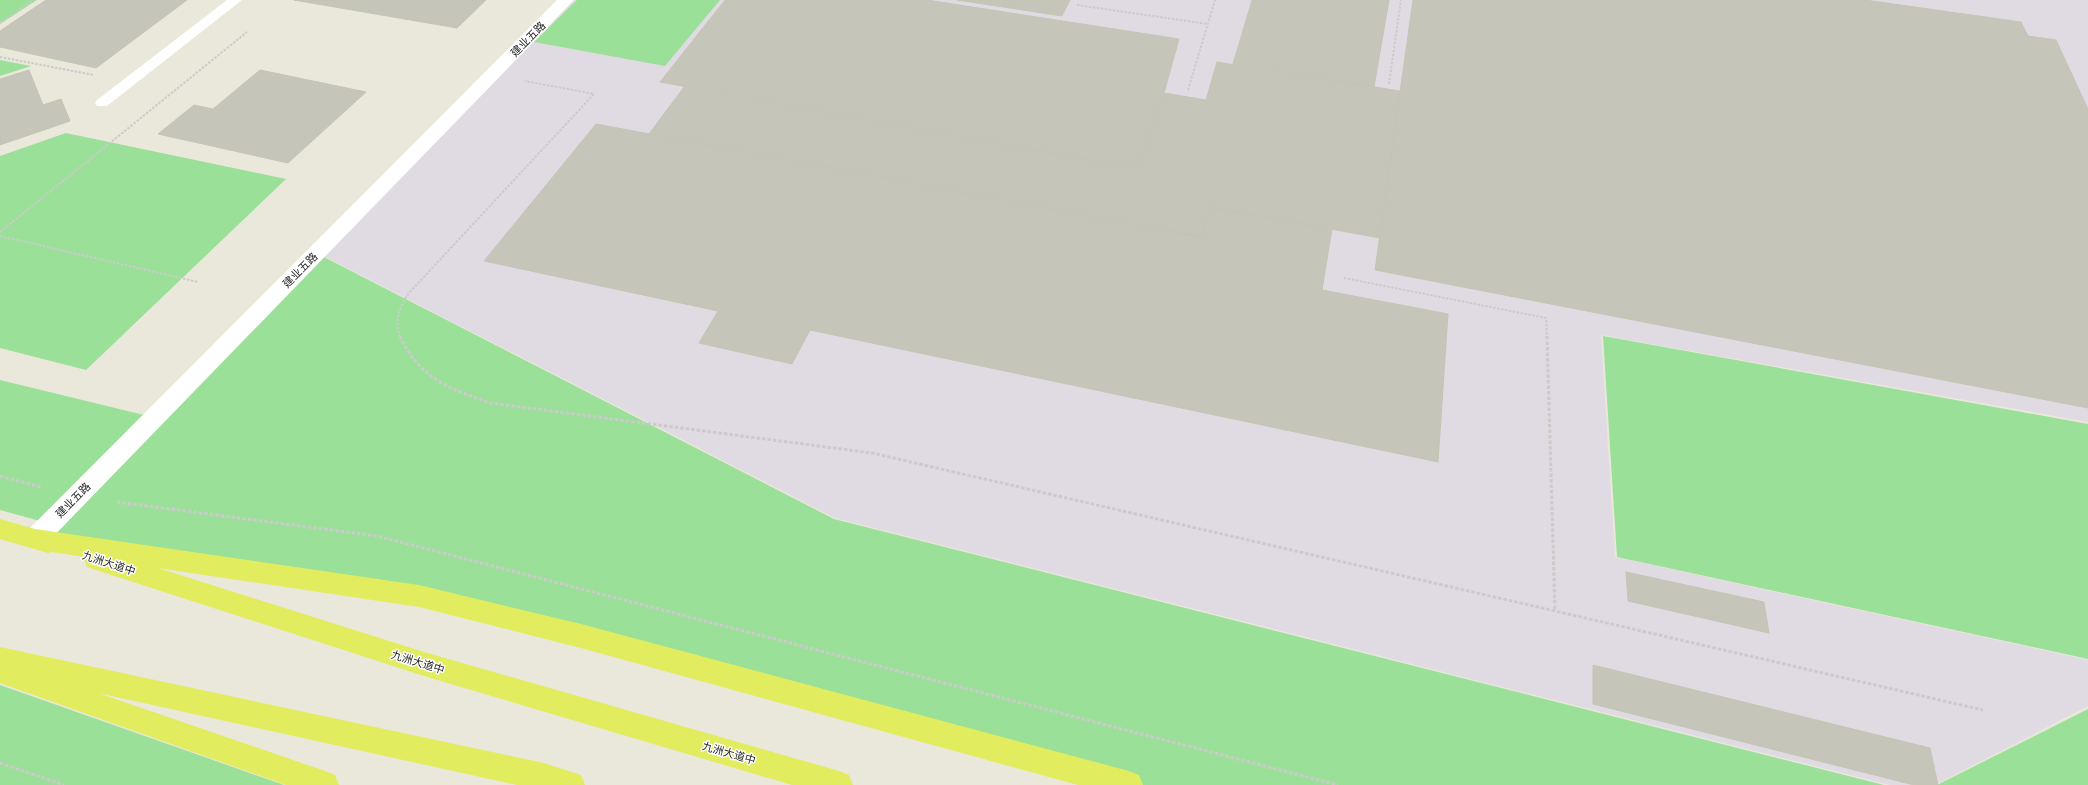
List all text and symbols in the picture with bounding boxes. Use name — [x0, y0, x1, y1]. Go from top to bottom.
street label: 建业五路 — [507, 18, 549, 60]
street label: 建业五路 — [279, 249, 321, 291]
street label: 建业五路 — [52, 479, 94, 521]
street label: 九洲大道中 — [80, 547, 138, 579]
street label: 九洲大道中 — [389, 646, 447, 678]
street label: 九洲大道中 — [700, 738, 758, 768]

